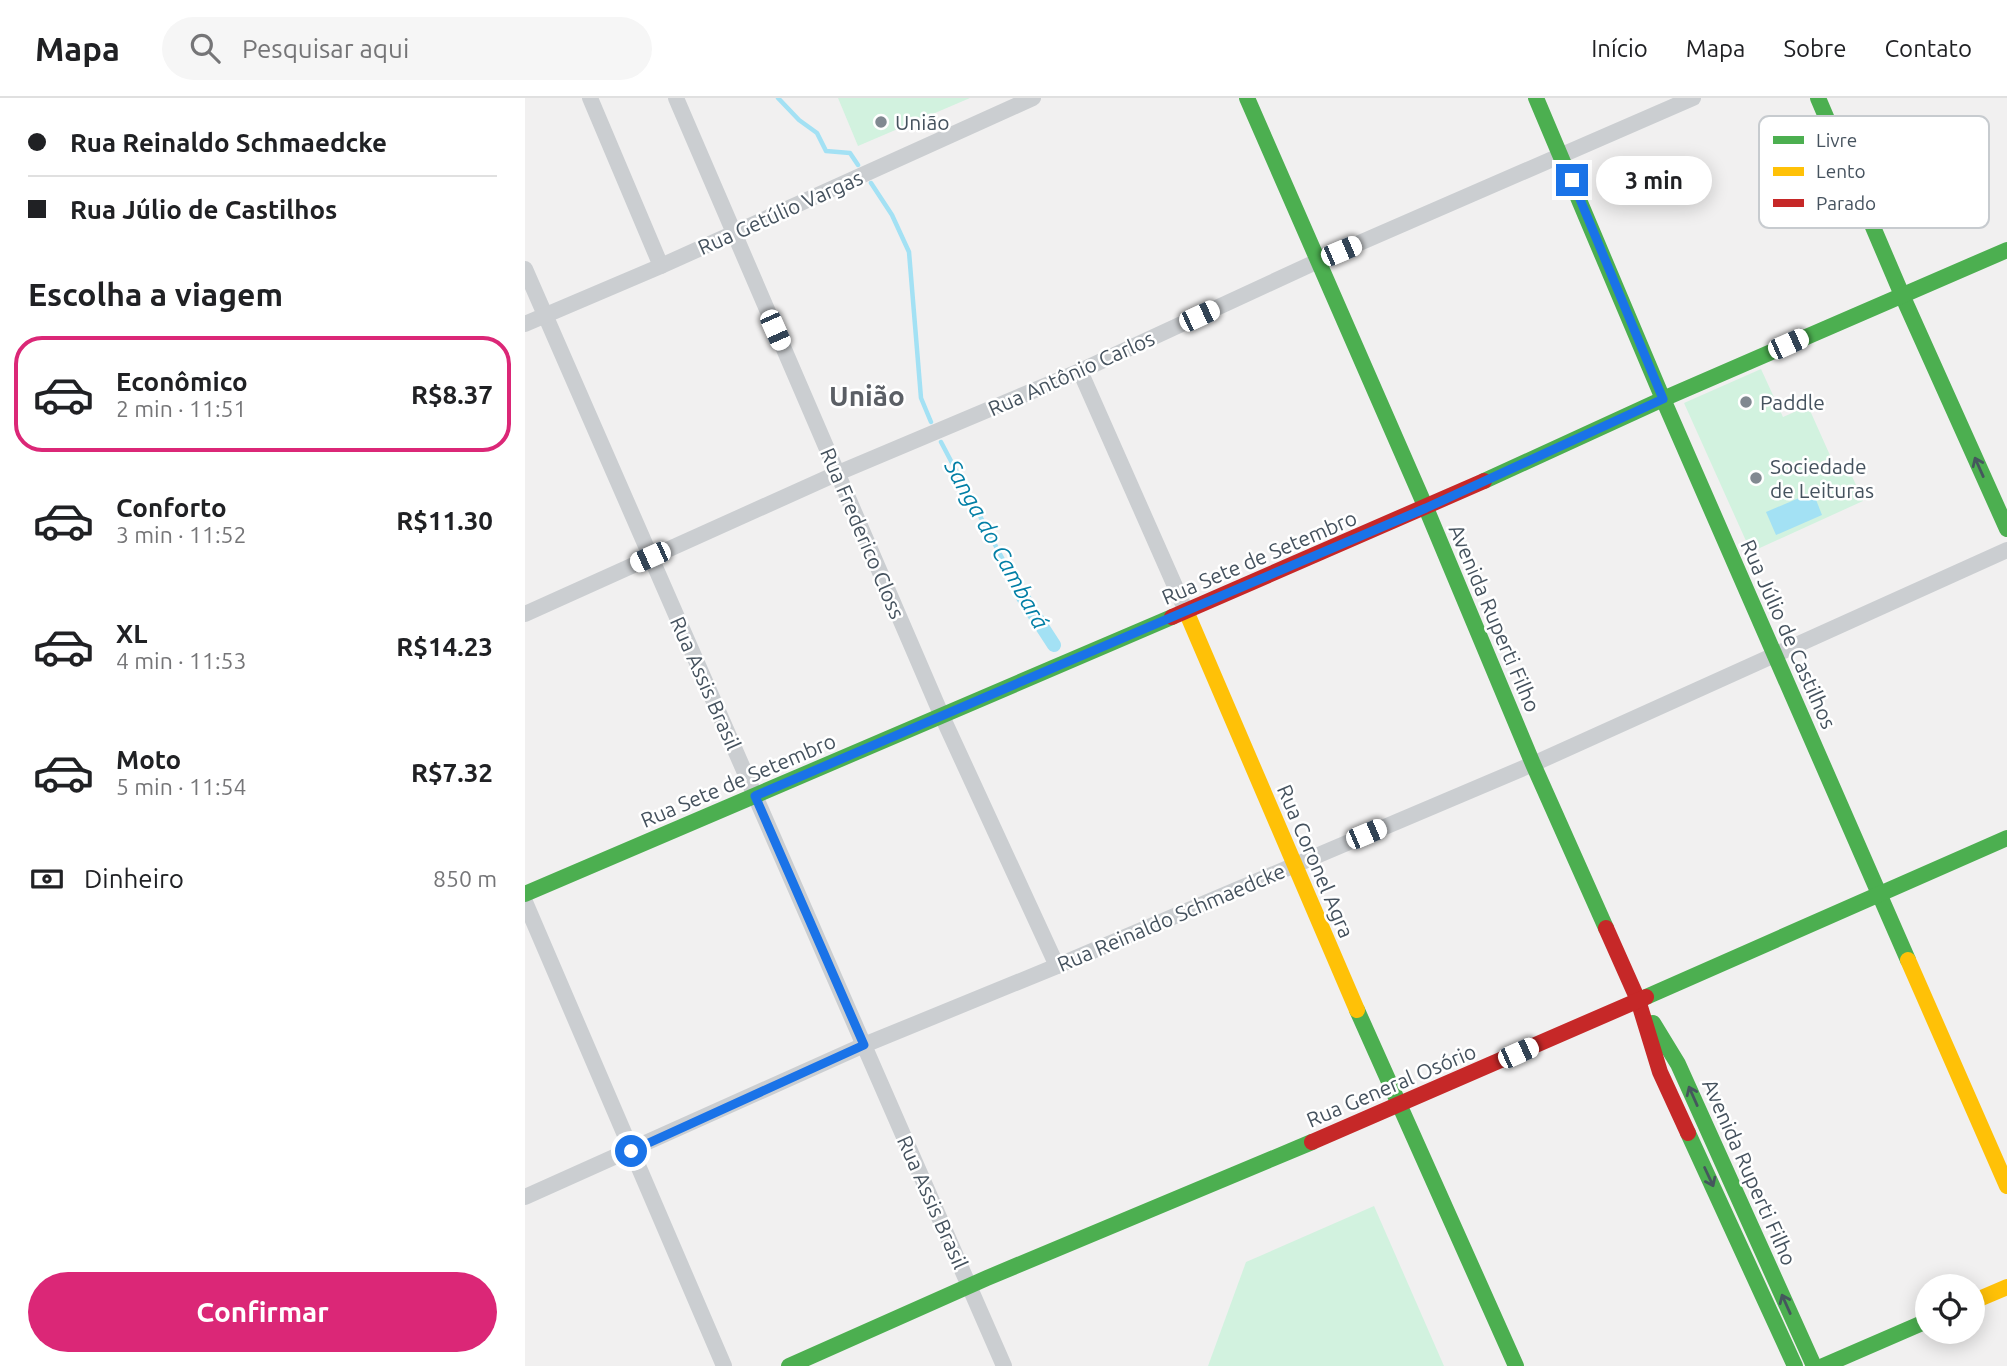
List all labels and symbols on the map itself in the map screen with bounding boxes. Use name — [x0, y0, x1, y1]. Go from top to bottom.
place label: União — [895, 110, 950, 134]
marker: União — [873, 114, 889, 130]
legend — [1759, 116, 1989, 228]
text: Livre — [1816, 129, 1857, 151]
callout: 3 min — [1597, 155, 1712, 204]
text: Lento — [1816, 160, 1866, 182]
route end — [1556, 164, 1588, 196]
street label: Rua Getúlio Vargas — [694, 165, 866, 259]
text: Parado — [1816, 192, 1876, 214]
car — [1318, 233, 1365, 269]
car — [1176, 298, 1223, 334]
car — [757, 307, 794, 353]
street label: Rua Antônio Carlos — [984, 326, 1158, 420]
car — [1765, 326, 1812, 362]
district label: União — [829, 380, 905, 411]
place label: Paddle — [1760, 390, 1825, 414]
marker: Paddle — [1738, 394, 1754, 410]
street label: Rua Frederico Closs — [816, 444, 910, 622]
water label: Sanga do Cambará — [940, 454, 1054, 633]
place label: Sociedade de Leituras — [1770, 454, 1874, 502]
one-way arrow — [1972, 457, 1985, 478]
marker: Sociedade de Leituras — [1748, 470, 1764, 486]
street label: Rua Sete de Setembro — [1158, 505, 1360, 609]
street label: Avenida Ruperti Filho — [1445, 521, 1545, 715]
street label: Rua Júlio de Castilhos — [1736, 536, 1842, 732]
car — [627, 539, 674, 575]
street label: Rua Assis Brasil — [666, 613, 746, 753]
street label: Rua Sete de Setembro — [637, 728, 839, 832]
street label: Rua Coronel Agra — [1273, 781, 1359, 941]
car — [1343, 816, 1390, 852]
street label: Rua Reinaldo Schmaedcke — [1053, 858, 1289, 976]
car — [1495, 1035, 1542, 1071]
street label: Rua General Osório — [1303, 1038, 1479, 1132]
street label: Avenida Ruperti Filho — [1698, 1075, 1802, 1269]
one-way arrow — [1686, 1086, 1699, 1108]
street label: Rua Assis Brasil — [893, 1132, 973, 1272]
route start — [615, 1135, 647, 1167]
one-way arrow — [1703, 1166, 1716, 1187]
one-way arrow — [1779, 1294, 1792, 1315]

